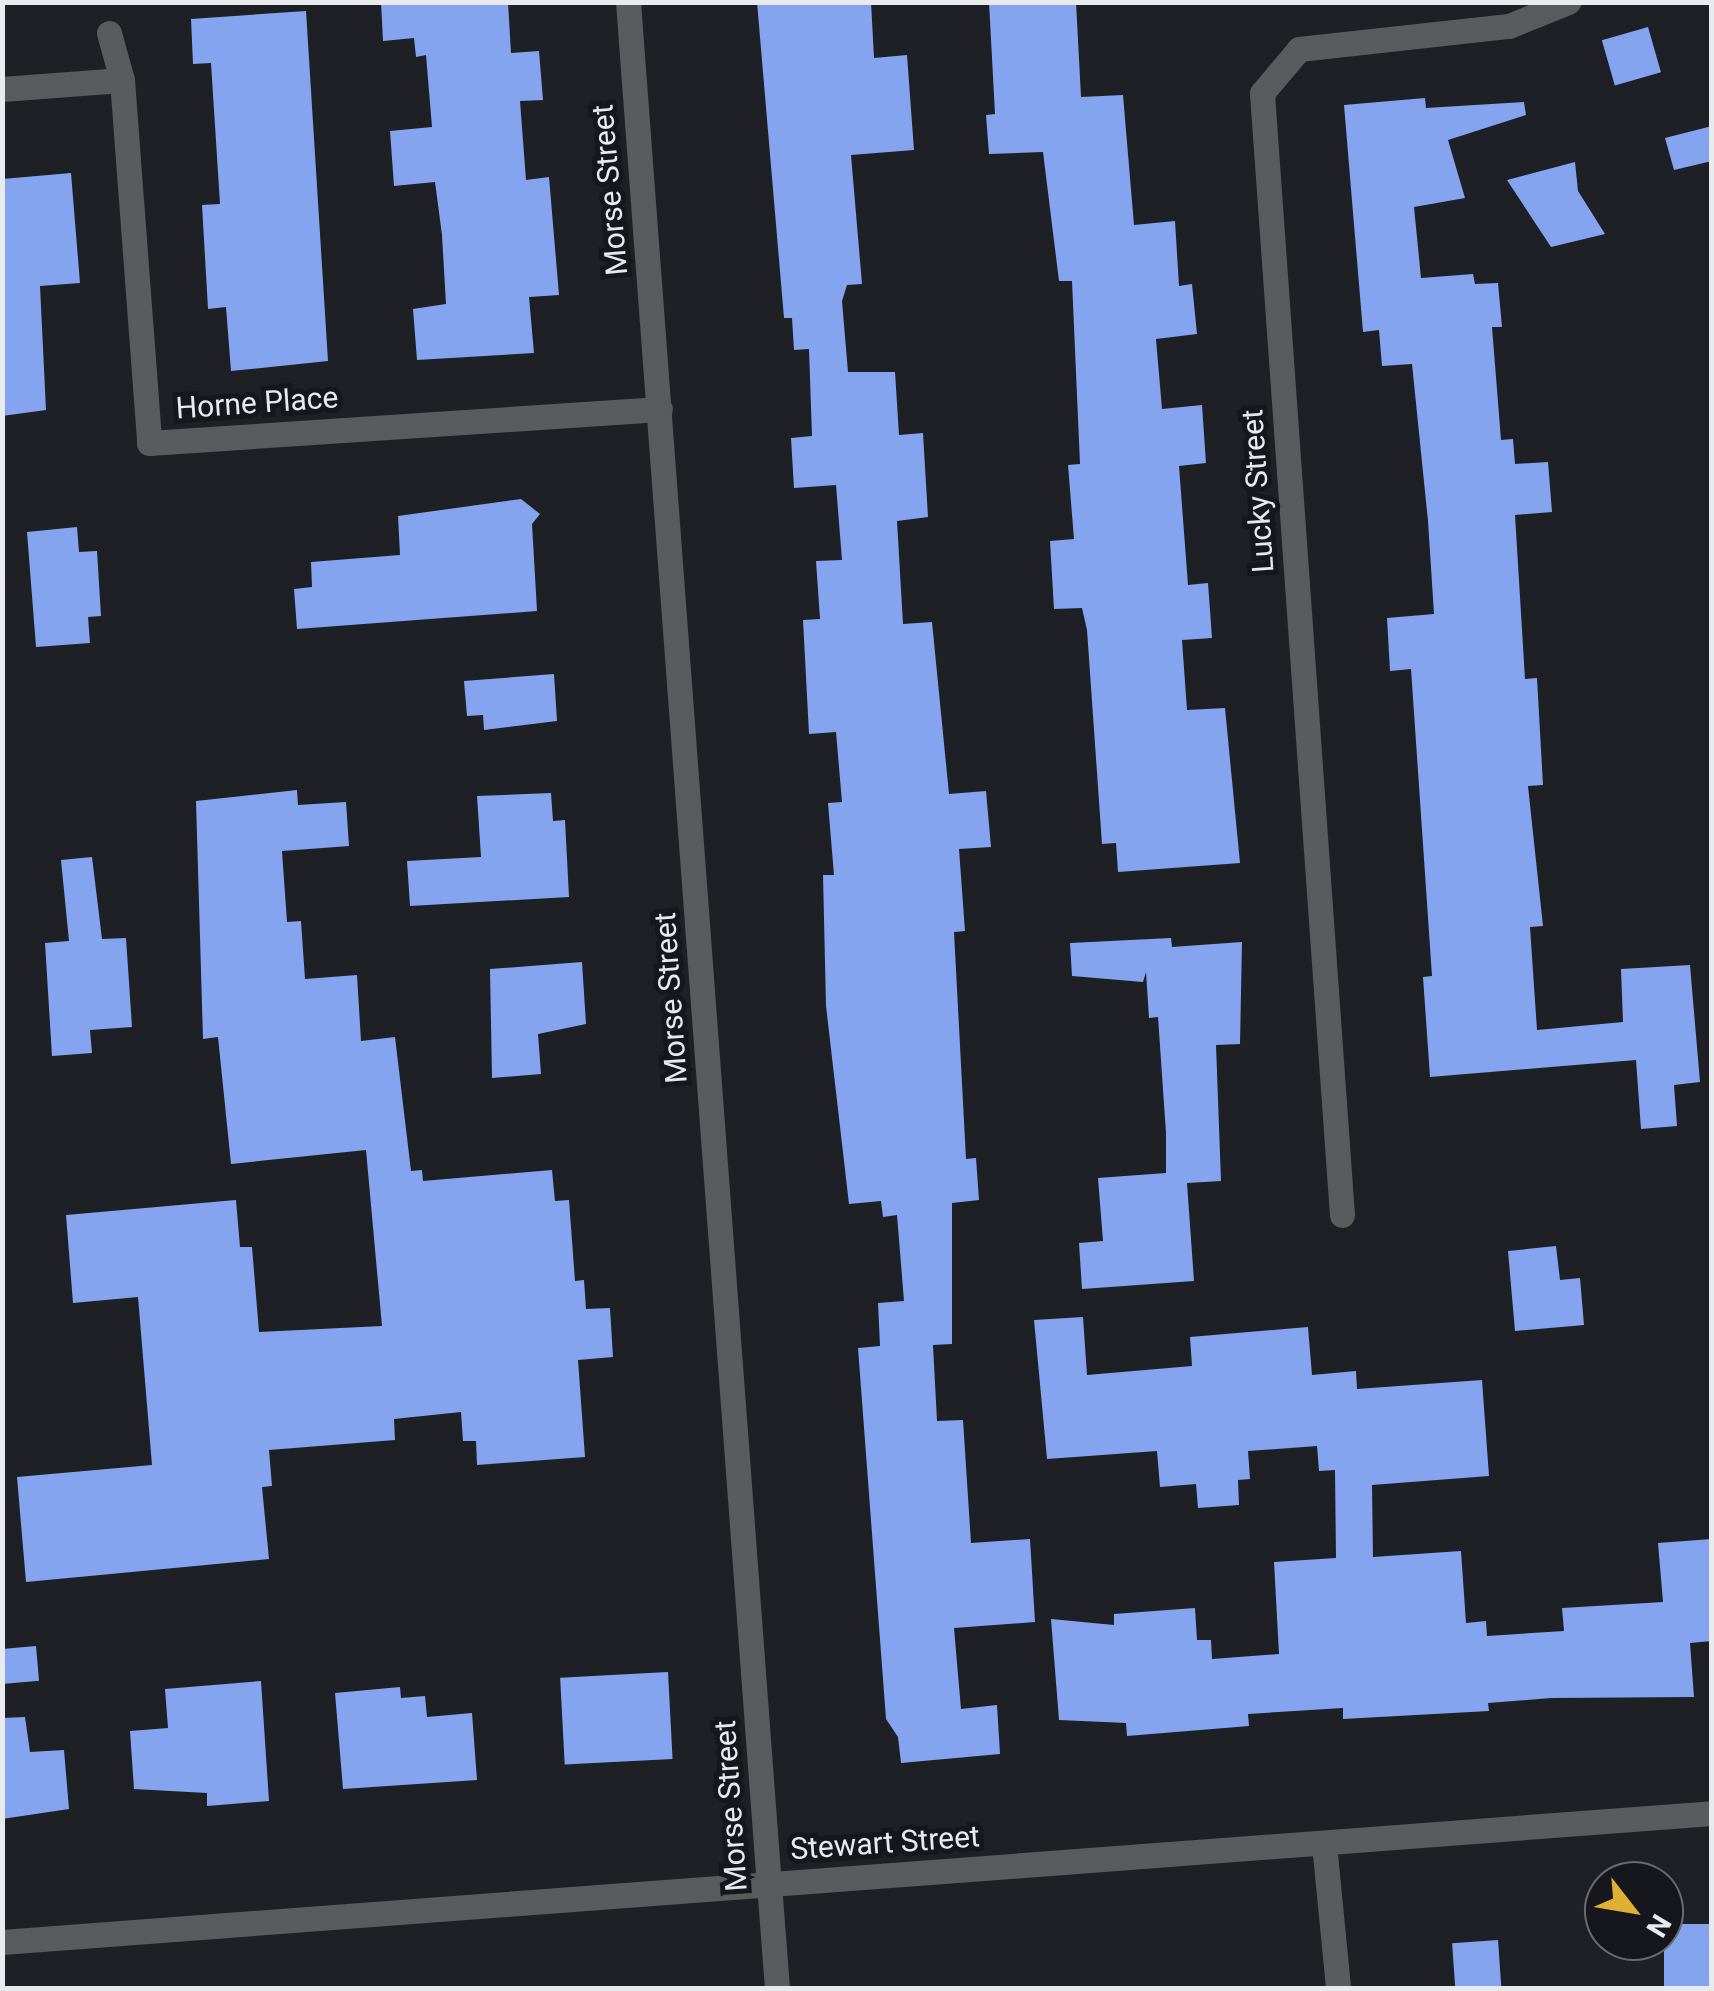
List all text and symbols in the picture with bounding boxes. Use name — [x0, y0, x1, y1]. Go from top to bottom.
street label: Morse Street — [585, 103, 635, 277]
street label: Horne Place — [175, 379, 339, 427]
street label: Lucky Street — [1234, 408, 1282, 574]
street label: Morse Street — [647, 911, 695, 1085]
street label: Morse Street — [707, 1719, 755, 1893]
street label: Stewart Street — [789, 1818, 981, 1868]
north arrow — [1584, 1861, 1684, 1961]
text: N — [1639, 1909, 1678, 1943]

